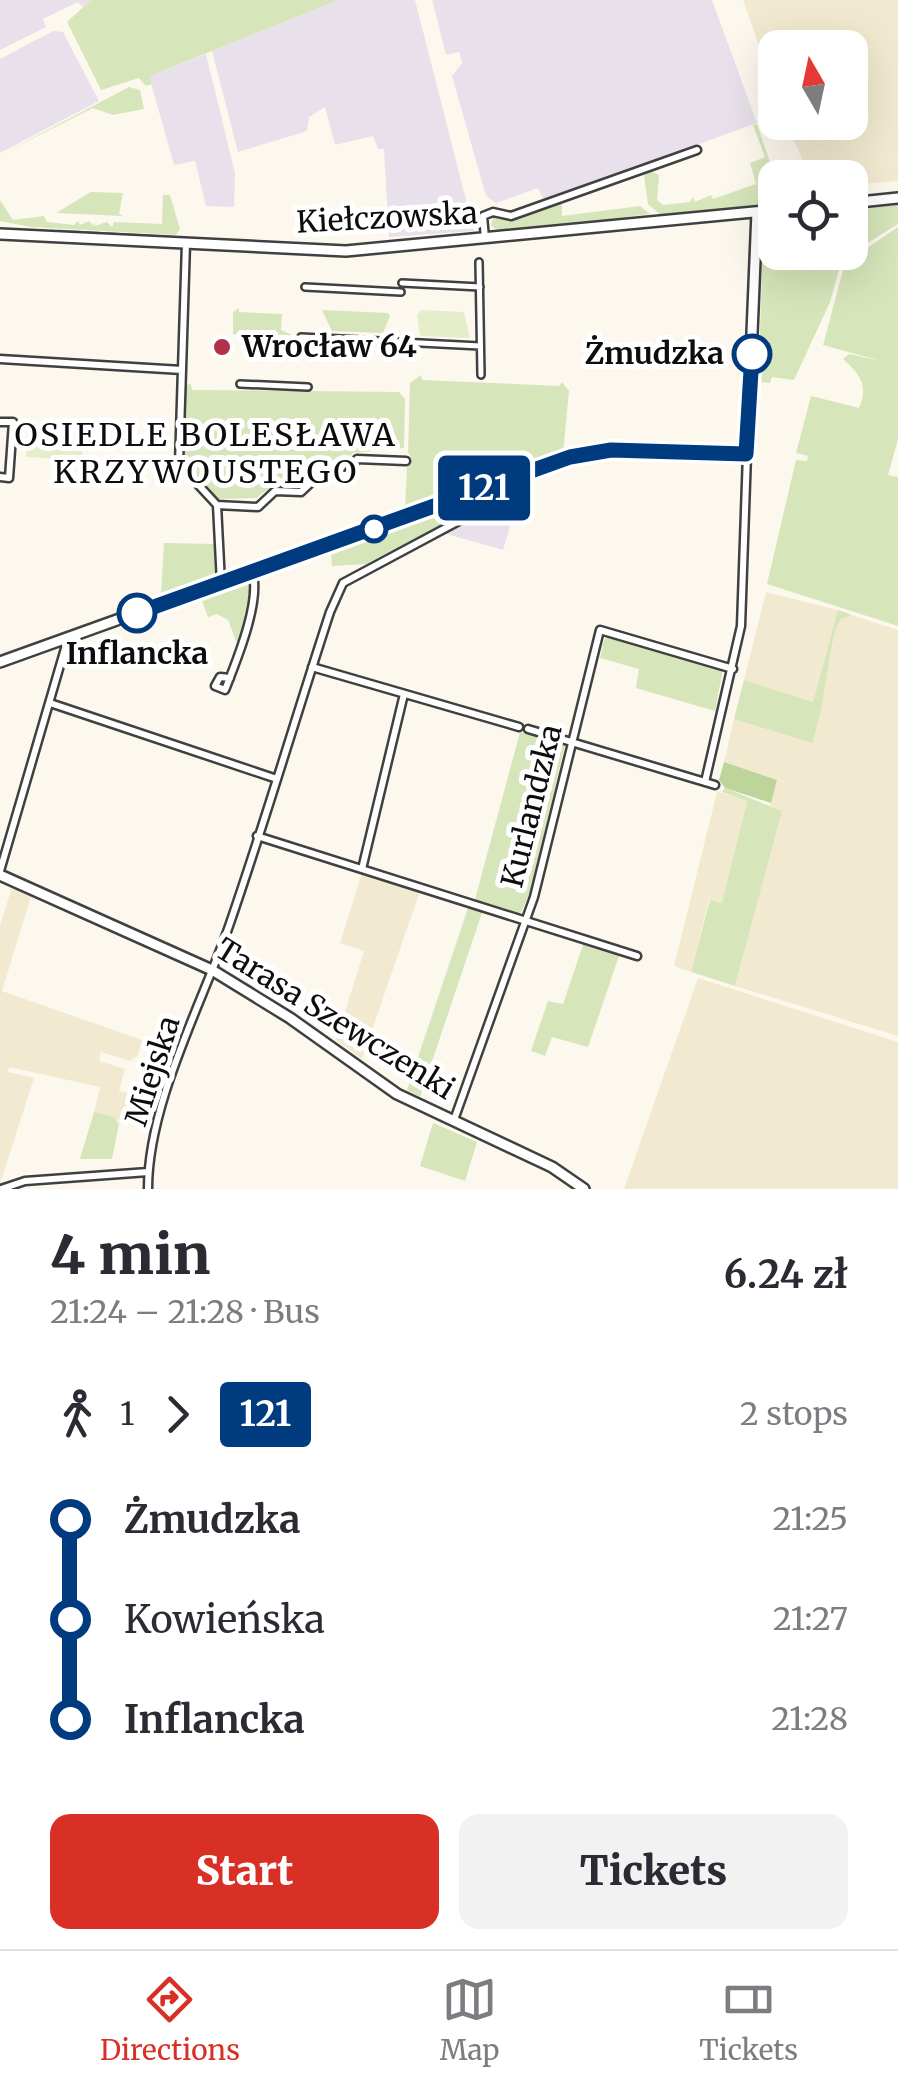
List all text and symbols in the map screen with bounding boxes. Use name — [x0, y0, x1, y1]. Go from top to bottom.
north arrow — [758, 30, 868, 140]
map controls — [758, 30, 868, 270]
button: locate — [758, 160, 868, 270]
street label: Kiełczowska — [295, 193, 479, 241]
place label: Wrocław 64 — [241, 327, 417, 365]
place label: Żmudzka — [585, 334, 724, 372]
marker: Żmudzka — [733, 335, 771, 373]
marker: Wrocław 64 — [211, 336, 233, 358]
district label: OSIEDLE BOLESŁAWA KRZYWOUSTEGO — [15, 415, 397, 492]
line badge: 121 — [426, 456, 542, 520]
text: 121 — [458, 466, 510, 510]
unlabelled marker — [361, 516, 387, 542]
marker: Inflancka — [118, 594, 156, 632]
place label: Inflancka — [66, 634, 209, 672]
street label: Kurlandzka — [492, 720, 570, 891]
street label: Tarasa Szewczenki — [209, 929, 462, 1107]
street label: Miejska — [117, 1011, 188, 1130]
text: 4 min — [50, 1220, 210, 1289]
text: 6.24 zł — [724, 1251, 848, 1298]
text: 21:24 – 21:28 · Bus — [50, 1292, 320, 1332]
icon: walk — [50, 1387, 105, 1442]
icon: forward — [150, 1387, 205, 1442]
text: 121 — [240, 1392, 291, 1436]
text: 1 — [120, 1394, 135, 1434]
text: 2 stops — [740, 1394, 848, 1434]
text: Żmudzka — [124, 1496, 301, 1543]
text: 21:25 — [772, 1499, 848, 1539]
text: Kowieńska — [124, 1596, 325, 1643]
text: 21:27 — [773, 1599, 848, 1639]
text: Inflancka — [124, 1696, 305, 1743]
text: 21:28 — [771, 1699, 848, 1739]
button: Start — [50, 1814, 439, 1929]
button: Tickets — [459, 1814, 848, 1929]
tab: Directions — [100, 1972, 240, 2068]
tab: Map — [440, 1972, 499, 2068]
tab: Tickets — [699, 1972, 798, 2068]

